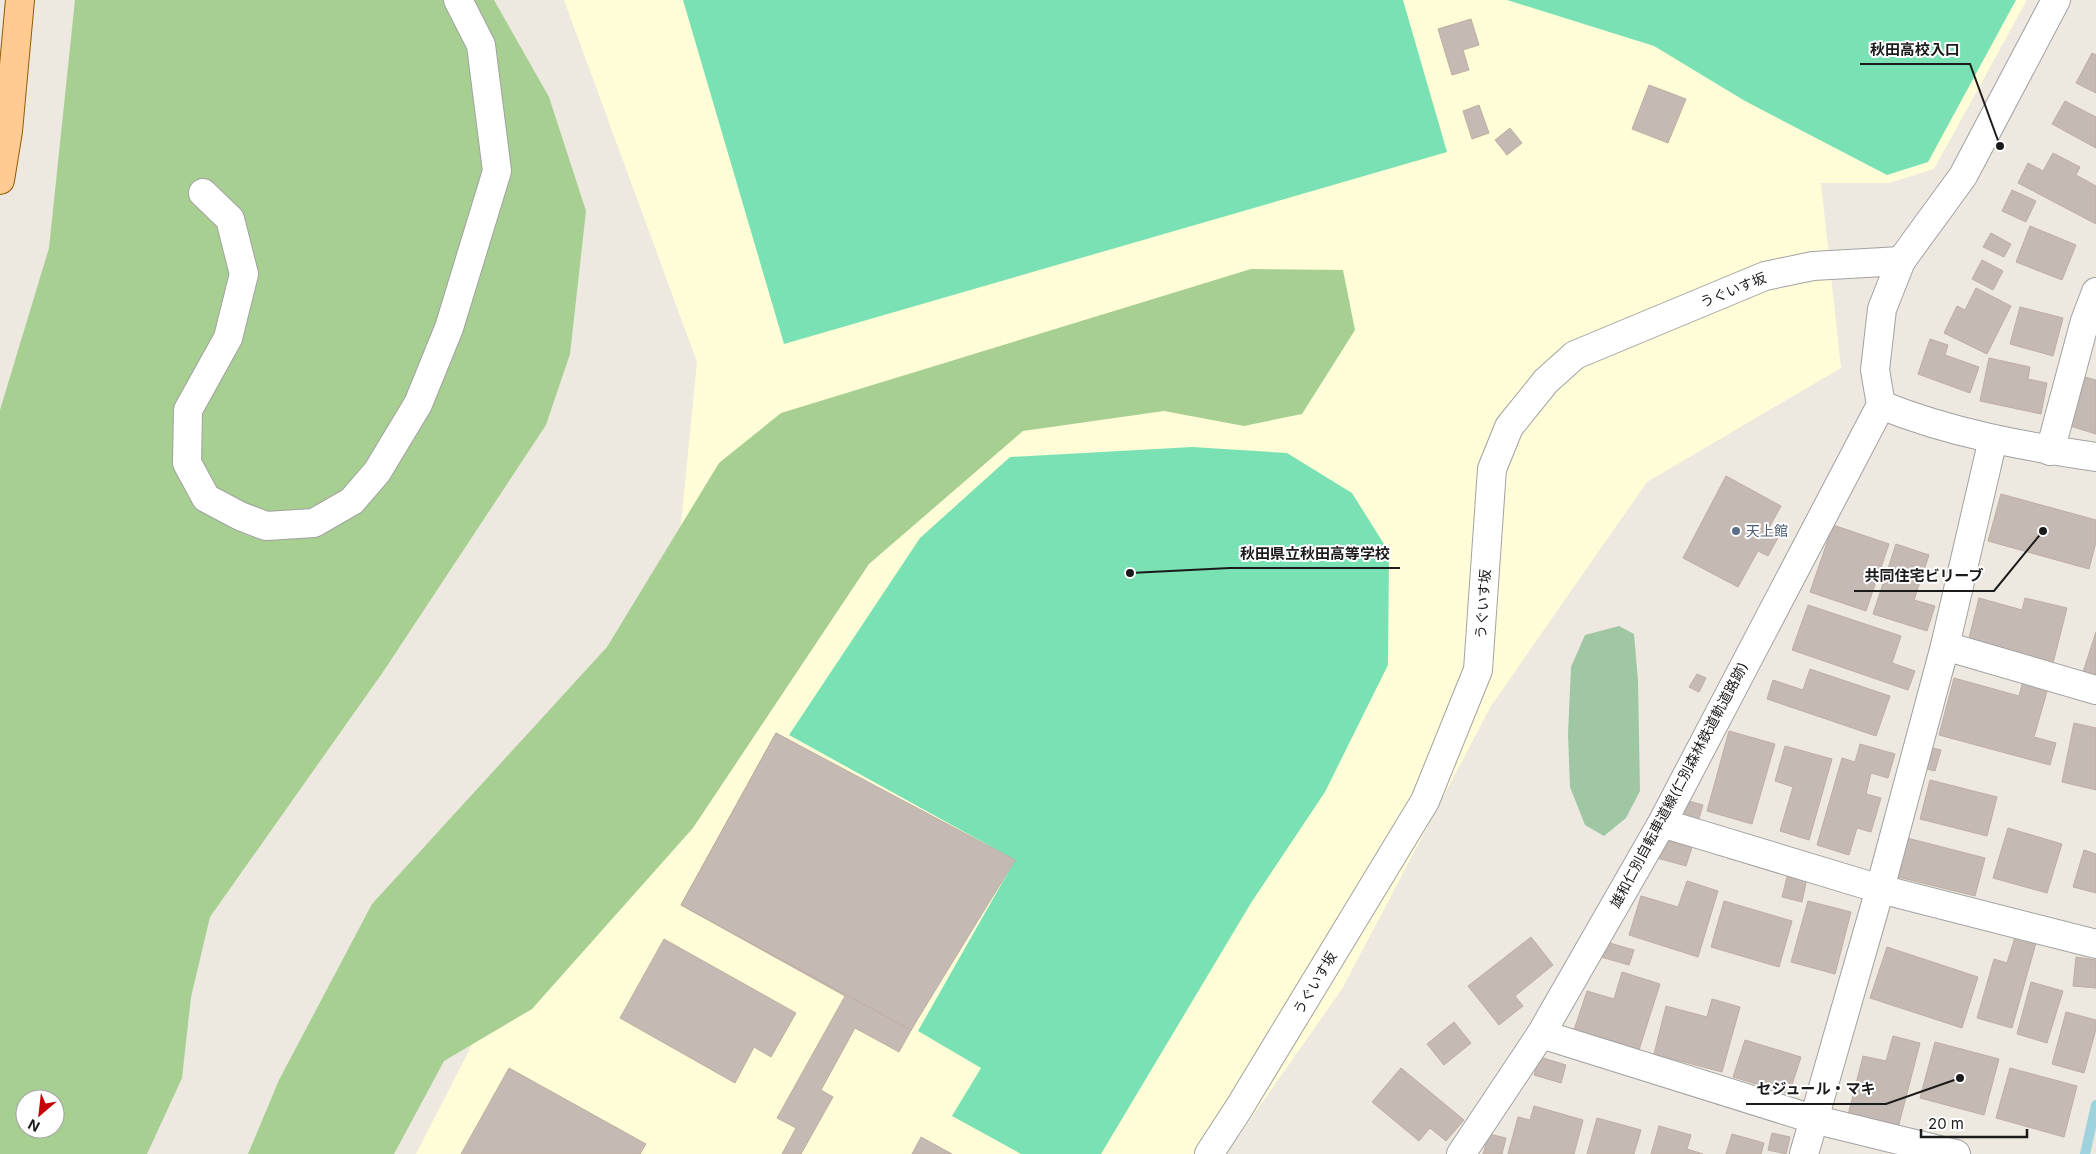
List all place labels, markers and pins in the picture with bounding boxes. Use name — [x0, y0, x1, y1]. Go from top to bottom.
callout: 秋田高校入口 — [1860, 34, 1970, 64]
place label: 天上館 — [1746, 522, 1788, 539]
marker: 天上館 — [1730, 525, 1742, 537]
callout: 秋田県立秋田高等学校 — [1230, 538, 1400, 568]
callout: 共同住宅ビリーブ — [1854, 561, 1994, 591]
callout: セジュール・マキ — [1746, 1074, 1886, 1104]

